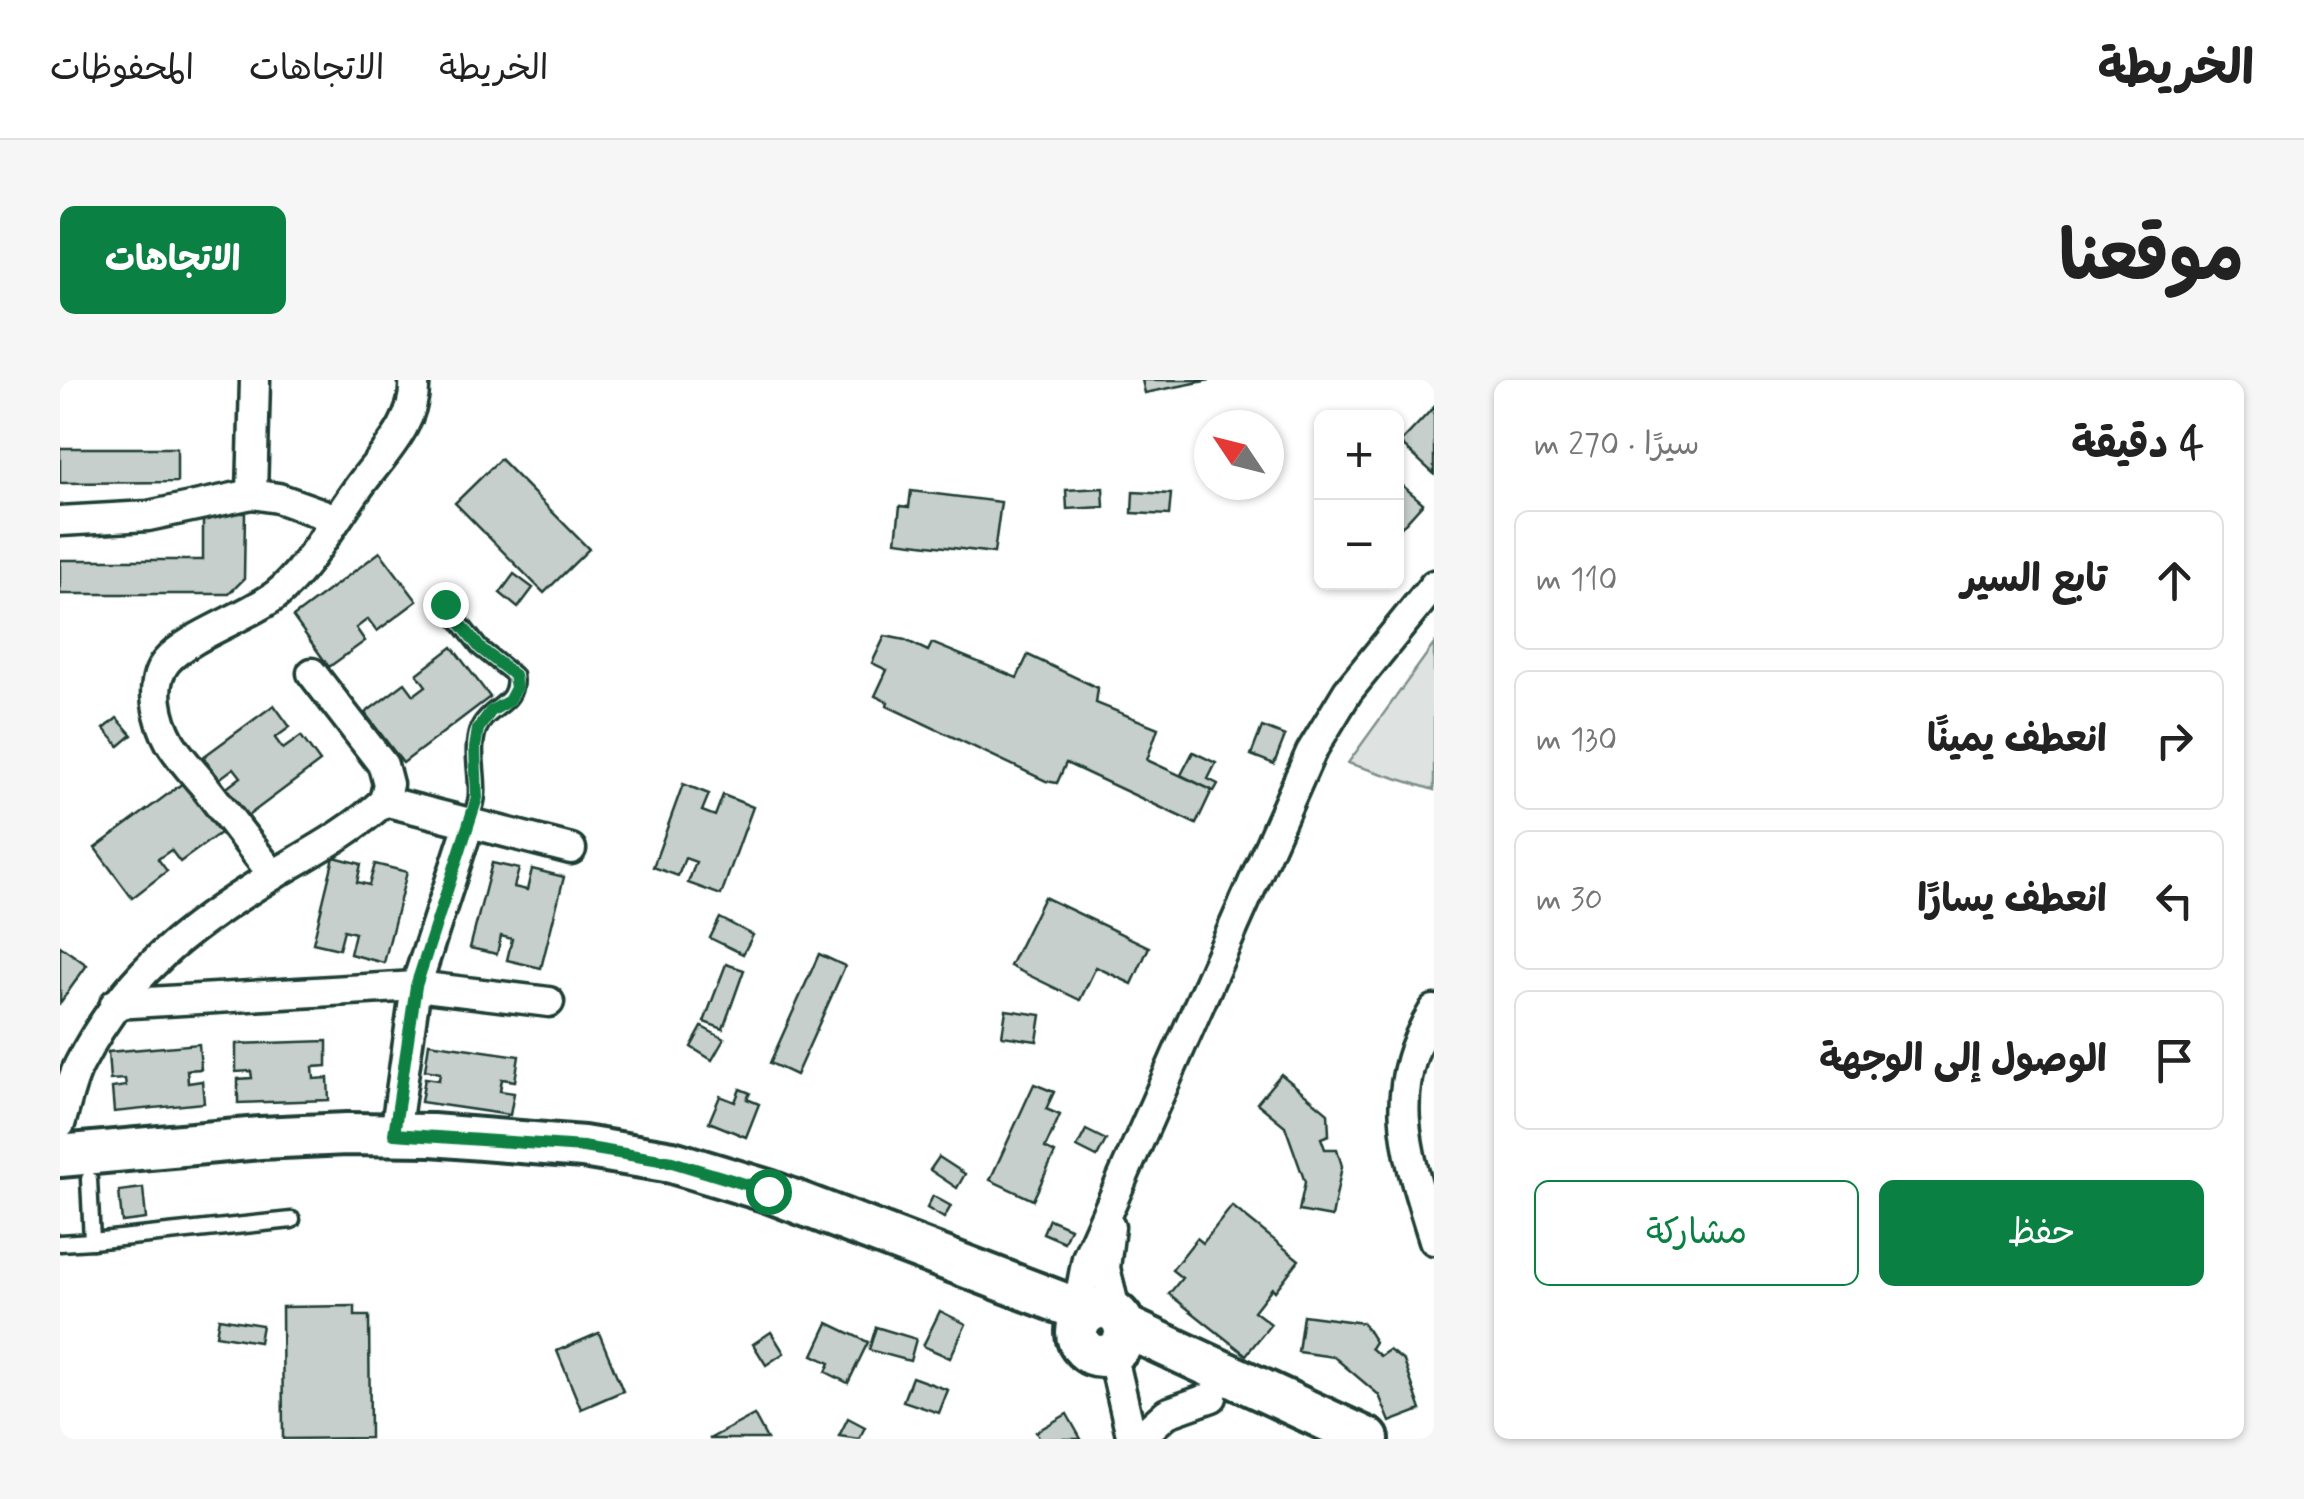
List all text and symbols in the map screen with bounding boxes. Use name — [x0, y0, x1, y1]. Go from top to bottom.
text: الخريطة — [2098, 38, 2254, 101]
text: المحفوظات — [50, 46, 194, 92]
text: الاتجاهات — [249, 46, 384, 92]
text: الخريطة — [439, 46, 548, 92]
button: الاتجاهات — [60, 206, 286, 314]
text: موقعنا — [2059, 214, 2244, 306]
north arrow — [1194, 410, 1284, 500]
map controls — [1314, 410, 1404, 590]
button: + — [1314, 410, 1404, 500]
text: 4 دقيقة — [2071, 418, 2204, 473]
text: سيرًا · 270 m — [1534, 424, 1699, 466]
button: − — [1314, 500, 1404, 590]
icon: ahead — [2147, 553, 2202, 608]
text: تابع السير — [1961, 556, 2107, 605]
text: 110 m — [1536, 559, 1617, 601]
route end — [423, 582, 469, 628]
icon: right — [2147, 713, 2202, 768]
text: انعطف يمينًا — [1927, 716, 2107, 765]
text: 130 m — [1536, 719, 1617, 761]
icon: left — [2147, 873, 2202, 928]
text: انعطف يسارًا — [1917, 876, 2107, 925]
text: 30 m — [1536, 879, 1603, 921]
icon: arrive — [2147, 1033, 2202, 1088]
text: الوصول إلى الوجهة — [1819, 1036, 2107, 1085]
route start — [746, 1169, 792, 1215]
button: مشاركة — [1534, 1180, 1859, 1286]
button: حفظ — [1879, 1180, 2204, 1286]

